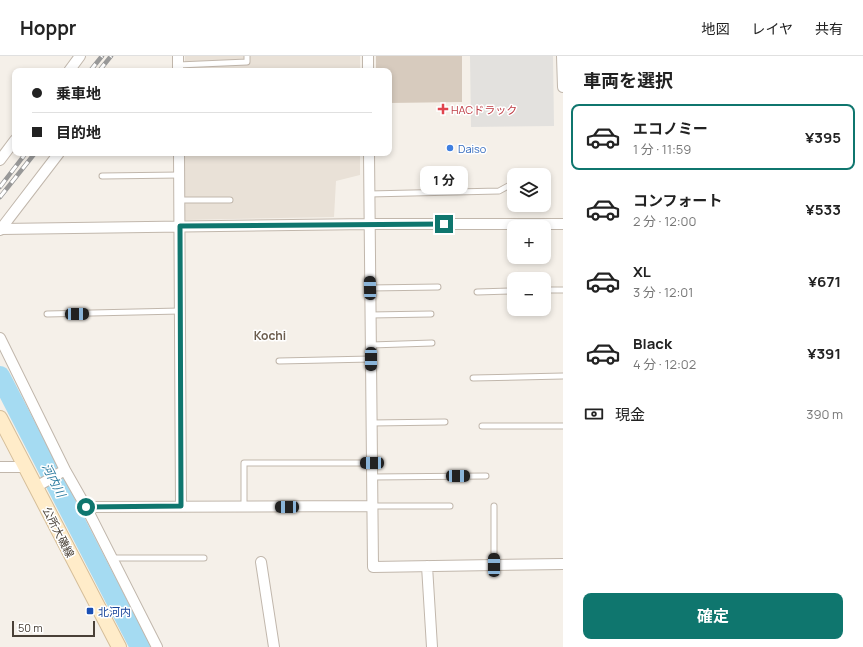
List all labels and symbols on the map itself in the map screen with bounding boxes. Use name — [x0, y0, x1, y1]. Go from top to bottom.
place label: HACドラック — [451, 102, 517, 117]
marker: HACドラック — [438, 104, 448, 114]
place label: Daiso — [458, 141, 487, 156]
marker: Daiso — [445, 143, 455, 153]
callout: 1 分 — [420, 166, 468, 194]
route end — [435, 215, 453, 233]
car — [364, 276, 376, 300]
car — [65, 308, 89, 320]
district label: Kochi — [254, 327, 286, 344]
car — [365, 347, 377, 371]
car — [360, 457, 384, 469]
water label: 河内川 — [38, 460, 71, 502]
car — [446, 470, 470, 482]
route start — [77, 498, 95, 516]
car — [275, 501, 299, 513]
street label: 公所大磯線 — [40, 504, 78, 560]
car — [488, 553, 500, 577]
place label: 北河内 — [98, 604, 131, 619]
marker: 北河内 — [85, 606, 95, 616]
scale bar — [12, 619, 95, 638]

